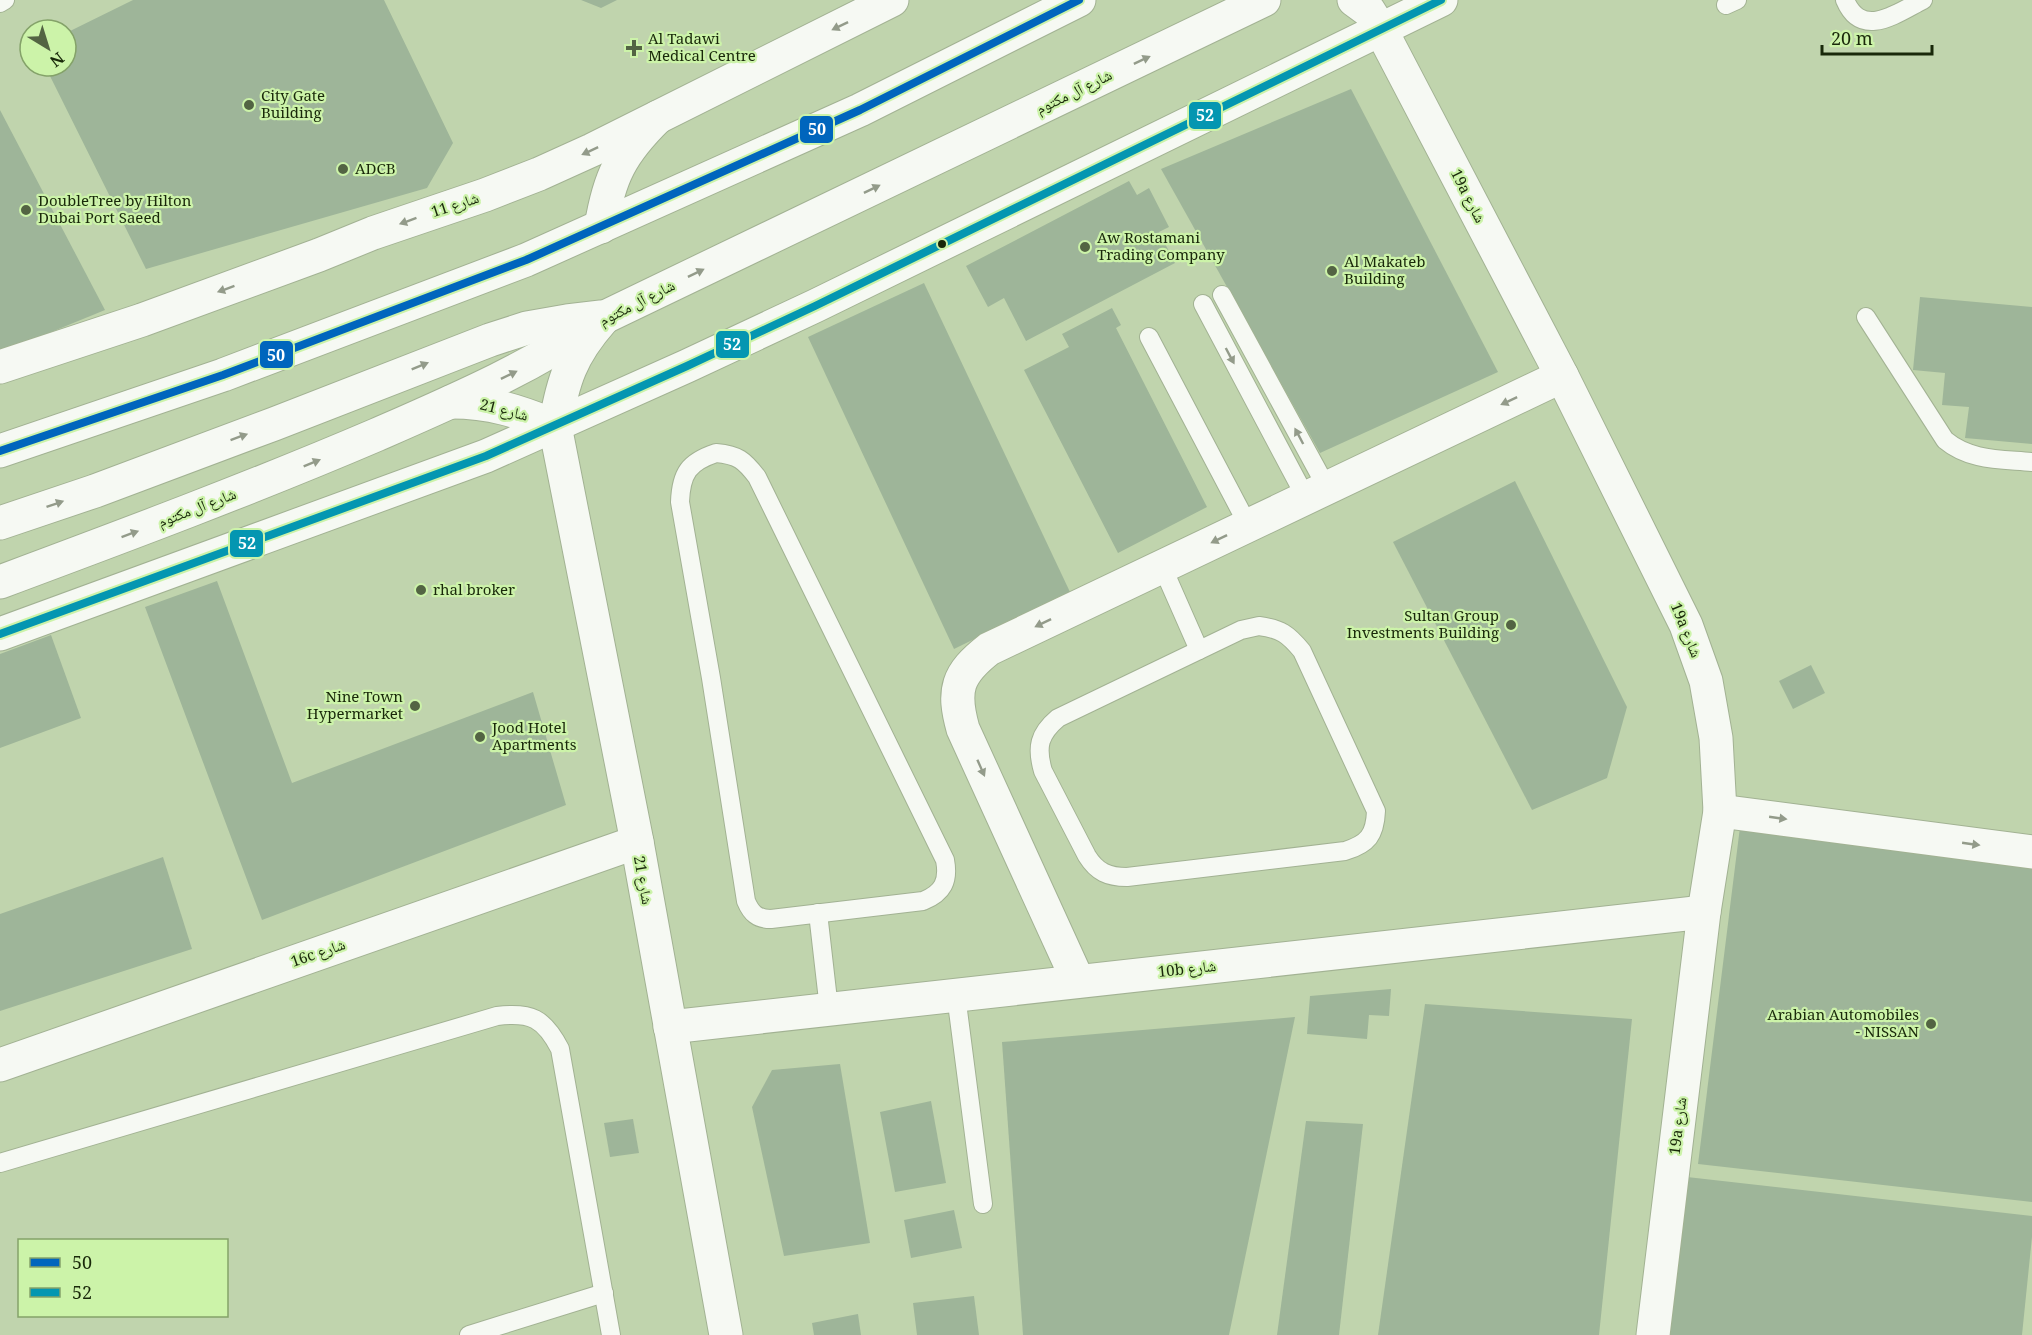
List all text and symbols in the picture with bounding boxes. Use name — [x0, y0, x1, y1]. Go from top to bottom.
north arrow — [18, 18, 78, 78]
scale bar — [1822, 18, 1932, 56]
one-way arrow — [831, 21, 848, 31]
text: 20 m — [1831, 26, 1873, 50]
place label: Al Tadawi Medical Centre — [648, 28, 756, 65]
marker: Al Tadawi Medical Centre — [625, 39, 643, 57]
text: N — [45, 47, 69, 73]
one-way arrow — [1134, 55, 1151, 64]
street label: شارع آل مكتوم — [1032, 64, 1115, 119]
place label: City Gate Building — [261, 85, 325, 122]
marker: City Gate Building — [242, 98, 256, 112]
line badge: 52 — [1188, 101, 1222, 130]
text: 52 — [1196, 104, 1214, 126]
line badge: 50 — [799, 115, 834, 144]
text: 50 — [808, 118, 826, 140]
one-way arrow — [582, 146, 599, 155]
place label: ADCB — [355, 158, 396, 178]
marker: ADCB — [336, 162, 350, 176]
street label: 19a شارع — [1446, 165, 1491, 226]
one-way arrow — [863, 185, 880, 194]
street label: شارع 11 — [428, 187, 482, 222]
place label: DoubleTree by Hilton Dubai Port Saeed — [38, 190, 192, 227]
marker: DoubleTree by Hilton Dubai Port Saeed — [19, 203, 33, 217]
one-way arrow — [399, 216, 417, 226]
place label: Aw Rostamani Trading Company — [1097, 227, 1225, 264]
unlabelled marker — [936, 238, 948, 250]
marker: Aw Rostamani Trading Company — [1078, 240, 1092, 254]
place label: Al Makateb Building — [1344, 251, 1425, 288]
marker: Al Makateb Building — [1325, 264, 1339, 278]
one-way arrow — [687, 269, 705, 279]
street label: شارع آل مكتوم — [595, 274, 678, 331]
one-way arrow — [217, 285, 235, 295]
line badge: 52 — [715, 330, 750, 359]
text: 52 — [723, 333, 741, 355]
line badge: 50 — [259, 340, 294, 369]
text: 50 — [267, 344, 285, 366]
one-way arrow — [1225, 348, 1235, 365]
one-way arrow — [411, 361, 429, 370]
one-way arrow — [501, 370, 518, 380]
street label: شارع 21 — [478, 393, 531, 426]
one-way arrow — [1500, 397, 1517, 406]
one-way arrow — [1294, 428, 1304, 445]
one-way arrow — [230, 432, 248, 442]
one-way arrow — [303, 458, 321, 468]
street label: شارع آل مكتوم — [155, 483, 239, 532]
one-way arrow — [46, 499, 64, 508]
one-way arrow — [121, 529, 139, 538]
line badge: 52 — [229, 529, 264, 558]
text: 52 — [238, 532, 256, 554]
one-way arrow — [1210, 535, 1227, 544]
place label: rhal broker — [433, 579, 515, 599]
marker: rhal broker — [414, 583, 428, 597]
street label: 19a شارع — [1666, 599, 1707, 661]
place label: Sultan Group Investments Building — [1347, 605, 1499, 642]
marker: Sultan Group Investments Building — [1504, 618, 1518, 632]
one-way arrow — [1034, 619, 1051, 628]
place label: Nine Town Hypermarket — [307, 686, 403, 723]
marker: Nine Town Hypermarket — [408, 699, 422, 713]
place label: Jood Hotel Apartments — [491, 717, 577, 754]
marker: Jood Hotel Apartments — [473, 730, 487, 744]
one-way arrow — [976, 759, 985, 776]
one-way arrow — [1768, 814, 1787, 823]
one-way arrow — [1961, 839, 1980, 849]
street label: شارع 21 — [629, 854, 658, 906]
street label: 16c شارع — [288, 933, 348, 972]
street label: 10b شارع — [1157, 955, 1217, 982]
place label: Arabian Automobiles - NISSAN — [1767, 1004, 1920, 1041]
marker: Arabian Automobiles - NISSAN — [1924, 1017, 1938, 1031]
street label: 19a شارع — [1664, 1096, 1691, 1156]
legend — [18, 1239, 228, 1317]
text: 50 — [72, 1250, 92, 1274]
text: 52 — [72, 1280, 92, 1304]

